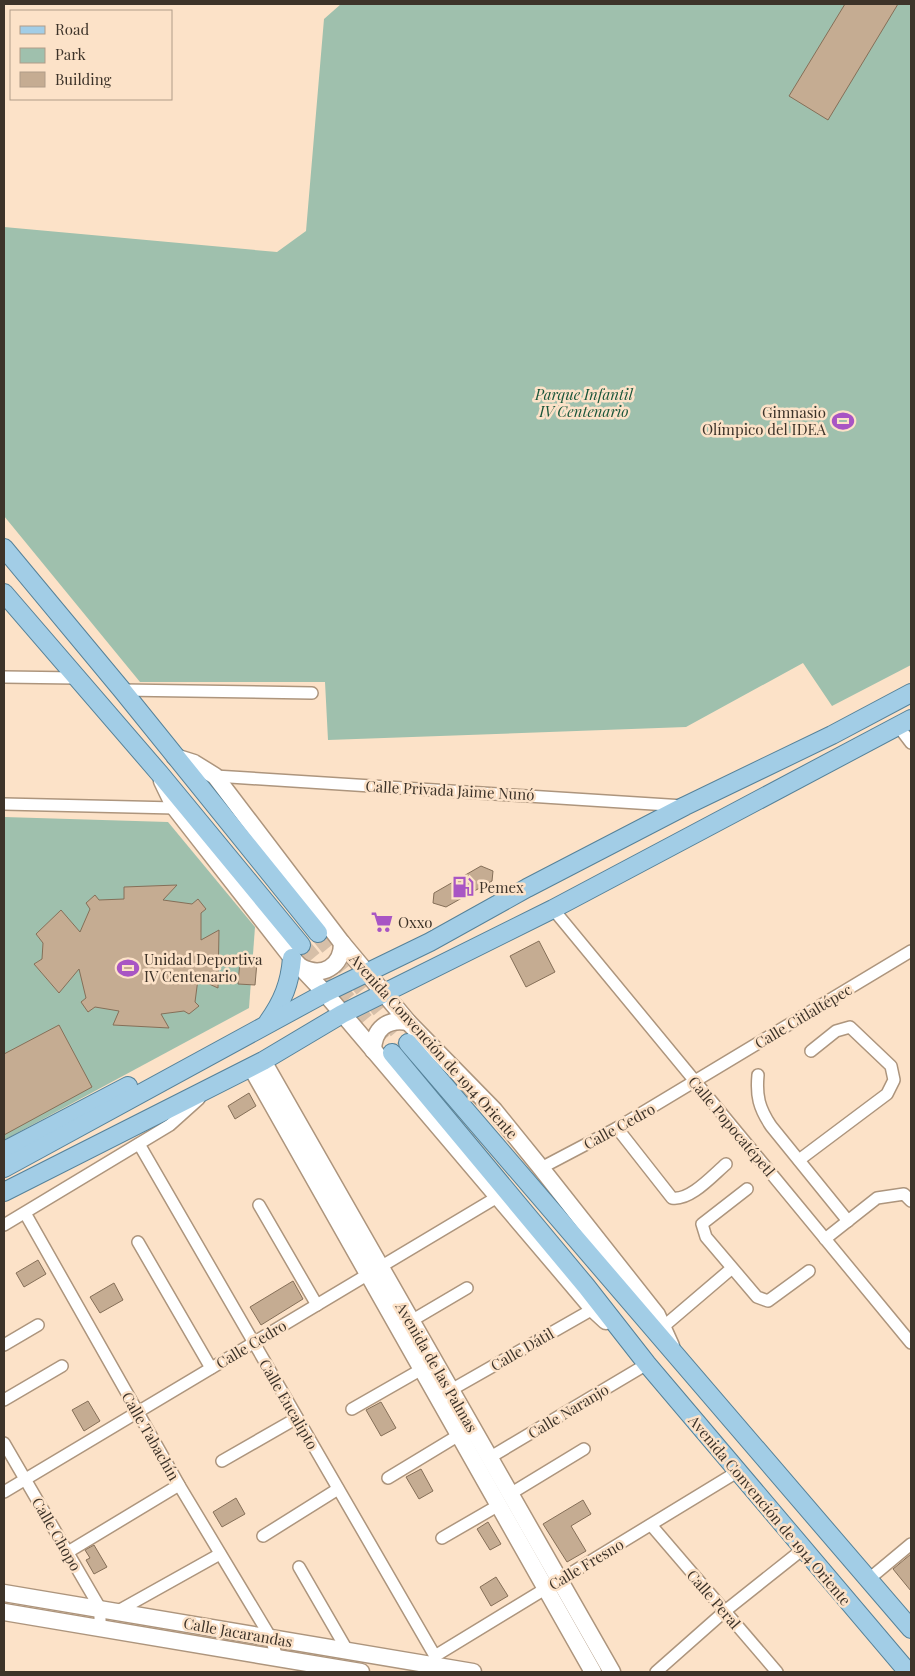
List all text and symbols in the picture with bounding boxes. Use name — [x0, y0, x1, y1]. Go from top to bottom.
legend — [10, 10, 172, 100]
text: Road — [55, 19, 89, 39]
text: Park — [55, 44, 87, 64]
text: Building — [55, 69, 112, 89]
park label: Parque Infantil IV Centenario — [534, 384, 634, 421]
place label: Gimnasio Olímpico del IDEA — [702, 402, 827, 439]
sports icon: Gimnasio Olímpico del IDEA — [830, 408, 856, 434]
street label: Calle Privada Jaime Nunó — [365, 776, 535, 804]
fuel station icon: Pemex — [450, 874, 476, 900]
place label: Pemex — [479, 877, 524, 897]
supermarket icon: Oxxo — [369, 909, 395, 935]
place label: Oxxo — [398, 912, 432, 932]
street label: Avenida Convención de 1914 Oriente — [345, 948, 523, 1143]
place label: Unidad Deportiva IV Centenario — [144, 949, 263, 986]
sports icon: Unidad Deportiva IV Centenario — [115, 955, 141, 981]
street label: Calle Citlaltépec — [751, 979, 855, 1053]
street label: Calle Popocatépetl — [684, 1072, 780, 1180]
street label: Calle Cedro — [580, 1098, 658, 1154]
street label: Avenida de las Palmas — [391, 1297, 482, 1436]
street label: Calle Cedro — [212, 1315, 290, 1373]
street label: Calle Dátil — [487, 1323, 557, 1375]
street label: Calle Eucalipto — [255, 1355, 323, 1453]
street label: Calle Naranjo — [524, 1379, 612, 1443]
street label: Calle Tabachín — [118, 1388, 184, 1484]
street label: Avenida Convención de 1914 Oriente — [684, 1410, 856, 1609]
street label: Calle Chopo — [28, 1494, 86, 1574]
street label: Calle Fresno — [545, 1534, 627, 1594]
street label: Calle Peral — [683, 1565, 745, 1633]
street label: Calle Jacarandas — [182, 1613, 294, 1651]

